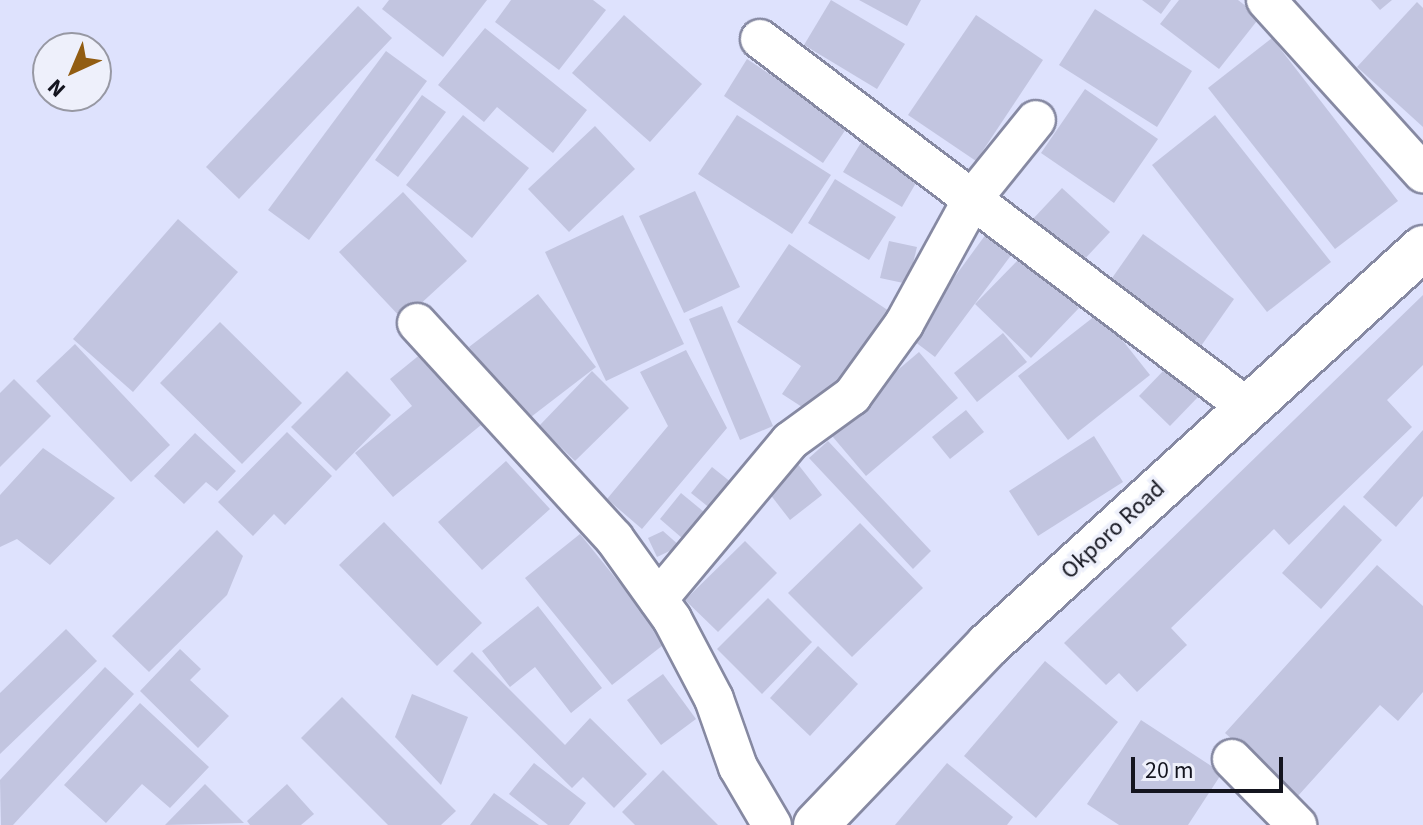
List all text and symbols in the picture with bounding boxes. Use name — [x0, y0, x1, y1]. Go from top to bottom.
north arrow — [32, 32, 112, 112]
text: N — [40, 71, 73, 104]
street label: Okporo Road — [1055, 475, 1171, 585]
scale bar — [1135, 741, 1287, 791]
text: 20 m — [1145, 753, 1194, 788]

